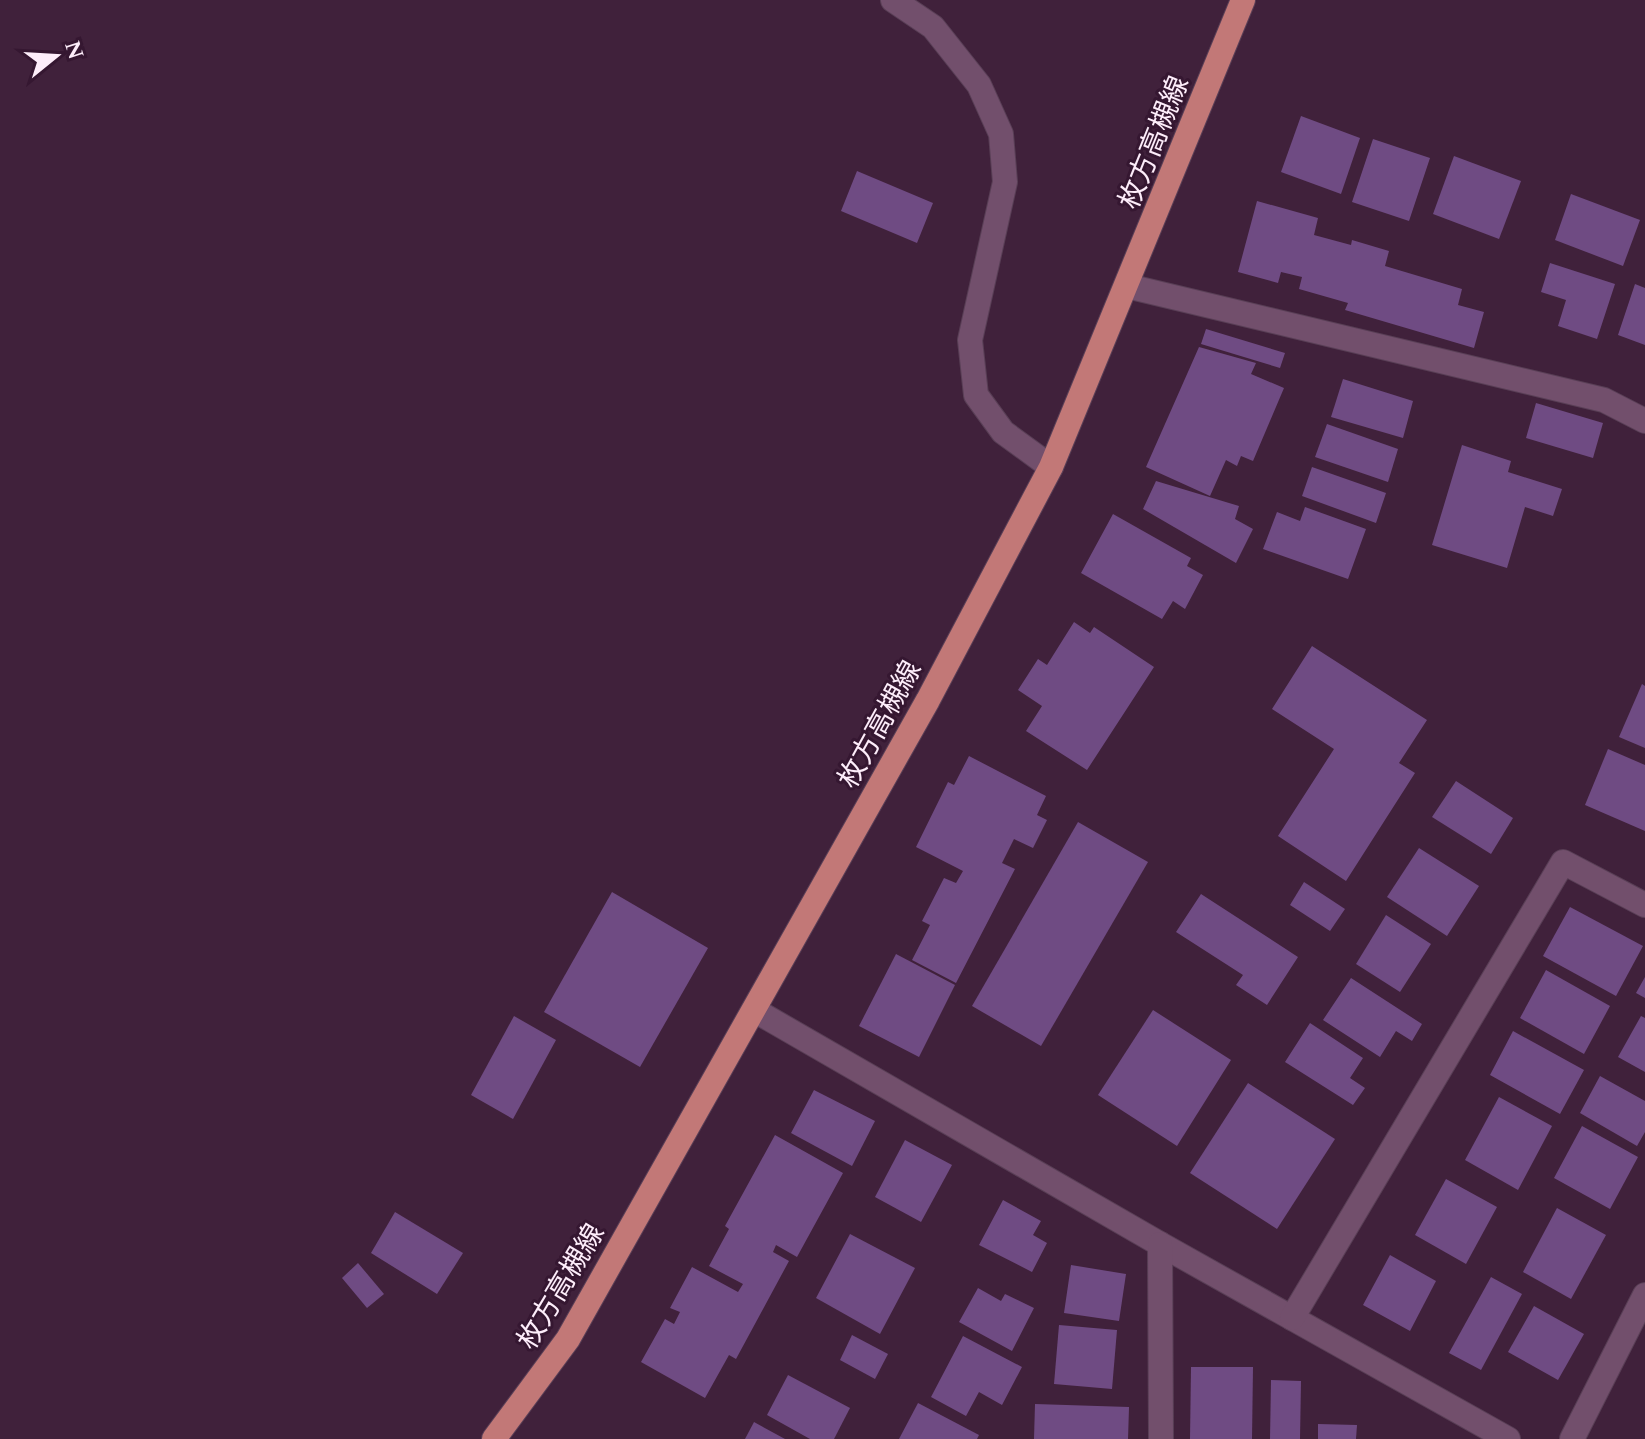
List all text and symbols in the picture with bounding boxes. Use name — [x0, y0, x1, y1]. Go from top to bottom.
north arrow — [16, 16, 96, 96]
text: N — [55, 37, 92, 64]
street label: 枚方高槻線 — [1108, 70, 1201, 216]
street label: 枚方高槻線 — [828, 653, 933, 796]
street label: 枚方高槻線 — [507, 1216, 616, 1358]

